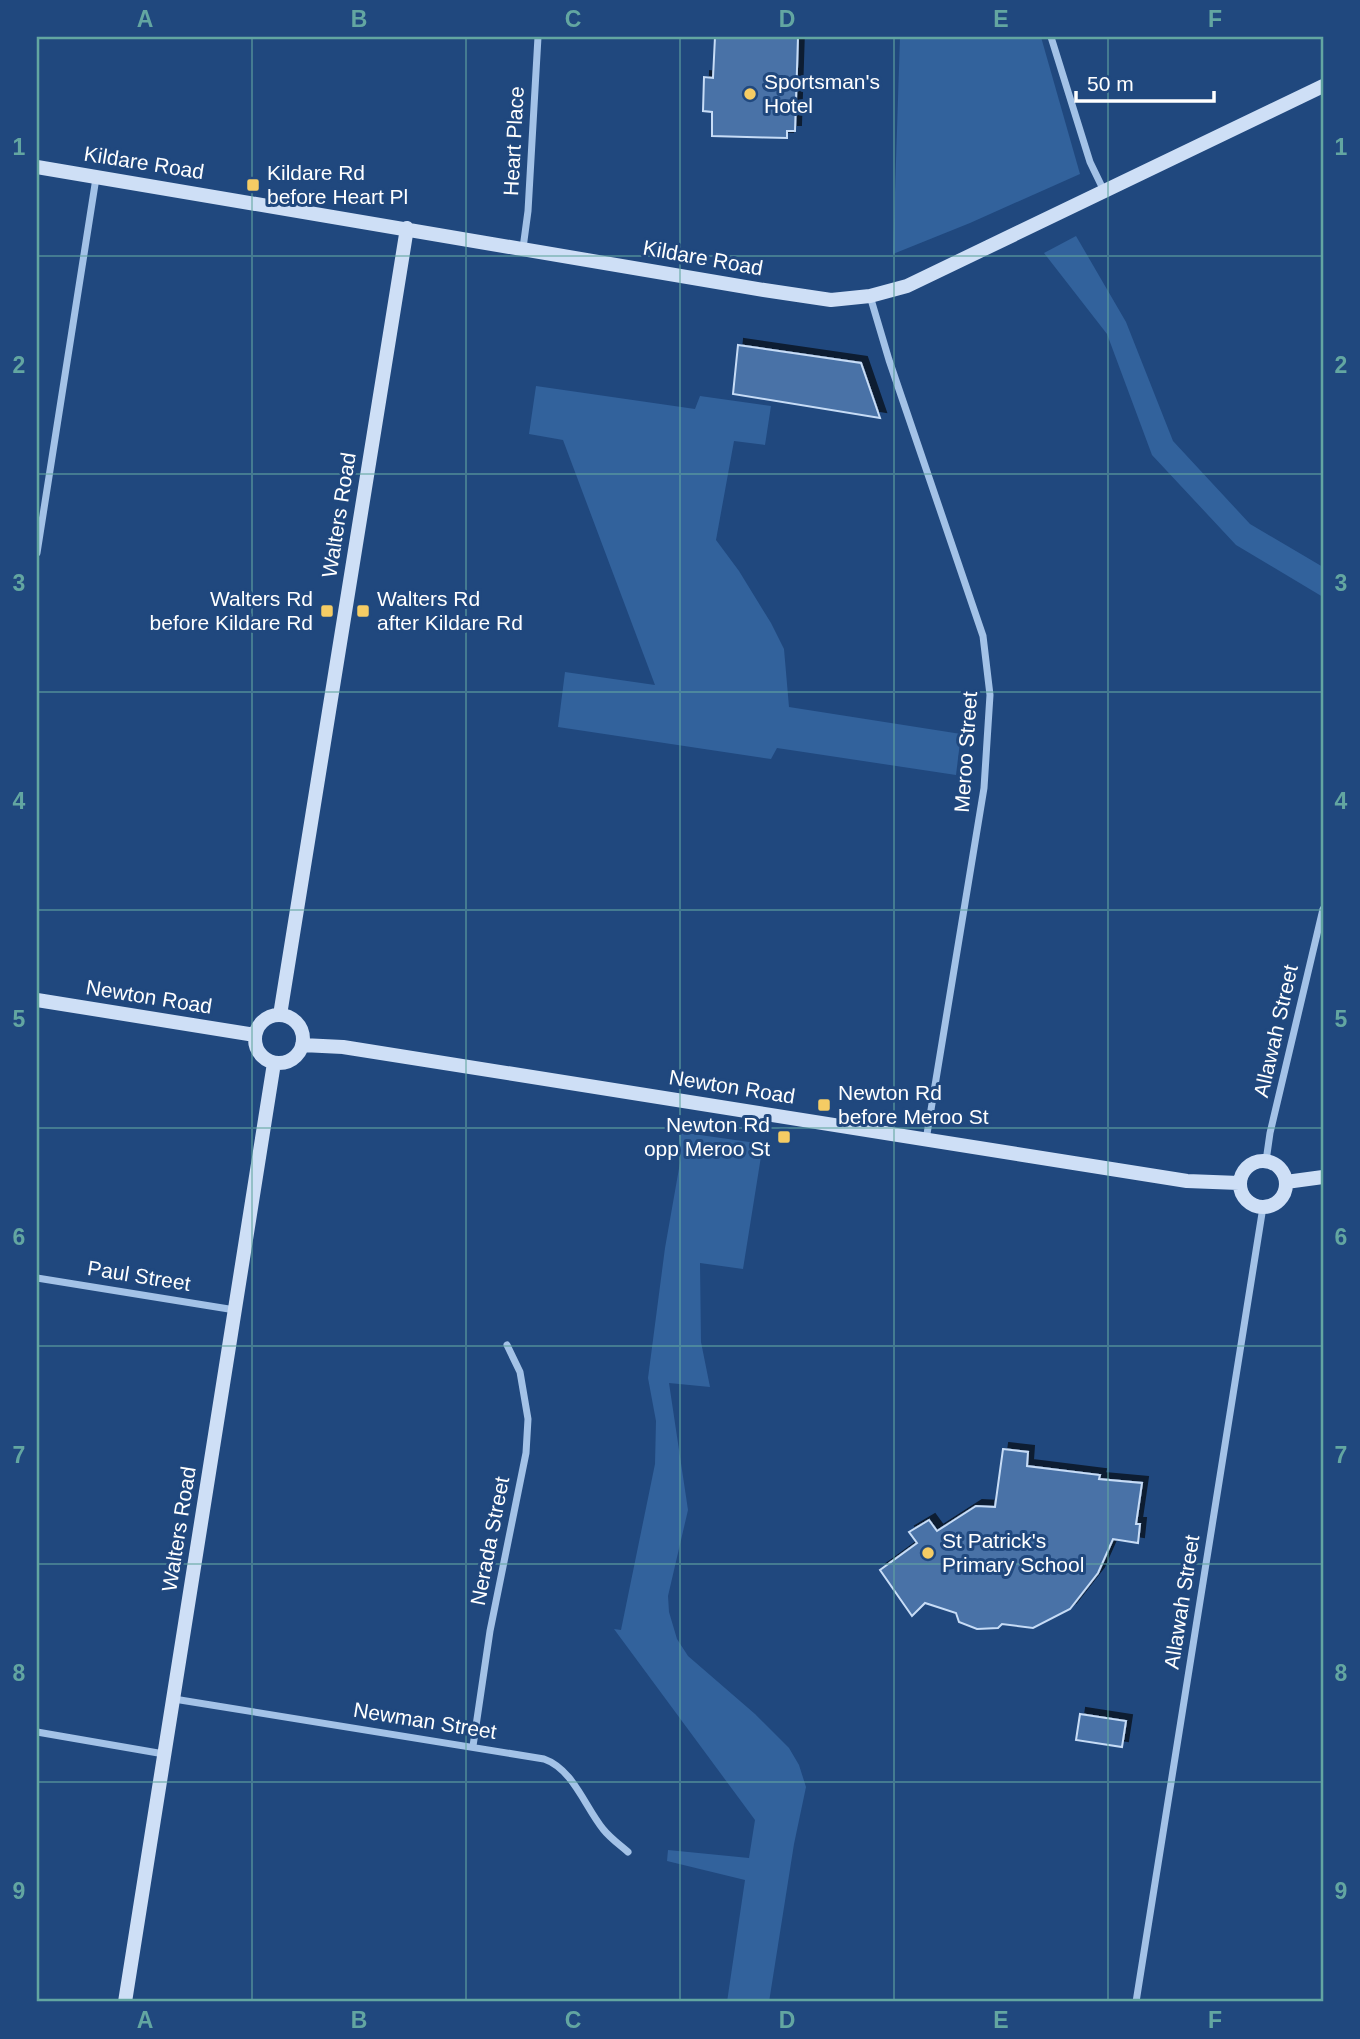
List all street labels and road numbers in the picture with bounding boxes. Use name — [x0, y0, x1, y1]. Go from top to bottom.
street label: Heart Place — [499, 86, 528, 196]
street label: Kildare Road — [82, 142, 206, 183]
street label: Kildare Road — [641, 236, 765, 279]
street label: Walters Road — [317, 451, 360, 579]
street label: Meroo Street — [950, 690, 981, 813]
street label: Allawah Street — [1249, 962, 1302, 1099]
street label: Newton Road — [84, 975, 214, 1018]
street label: Newton Road — [667, 1065, 797, 1108]
street label: Paul Street — [86, 1256, 192, 1295]
street label: Walters Road — [157, 1465, 200, 1593]
street label: Nerada Street — [466, 1474, 513, 1607]
street label: Allawah Street — [1160, 1533, 1203, 1671]
street label: Newman Street — [352, 1698, 499, 1743]

